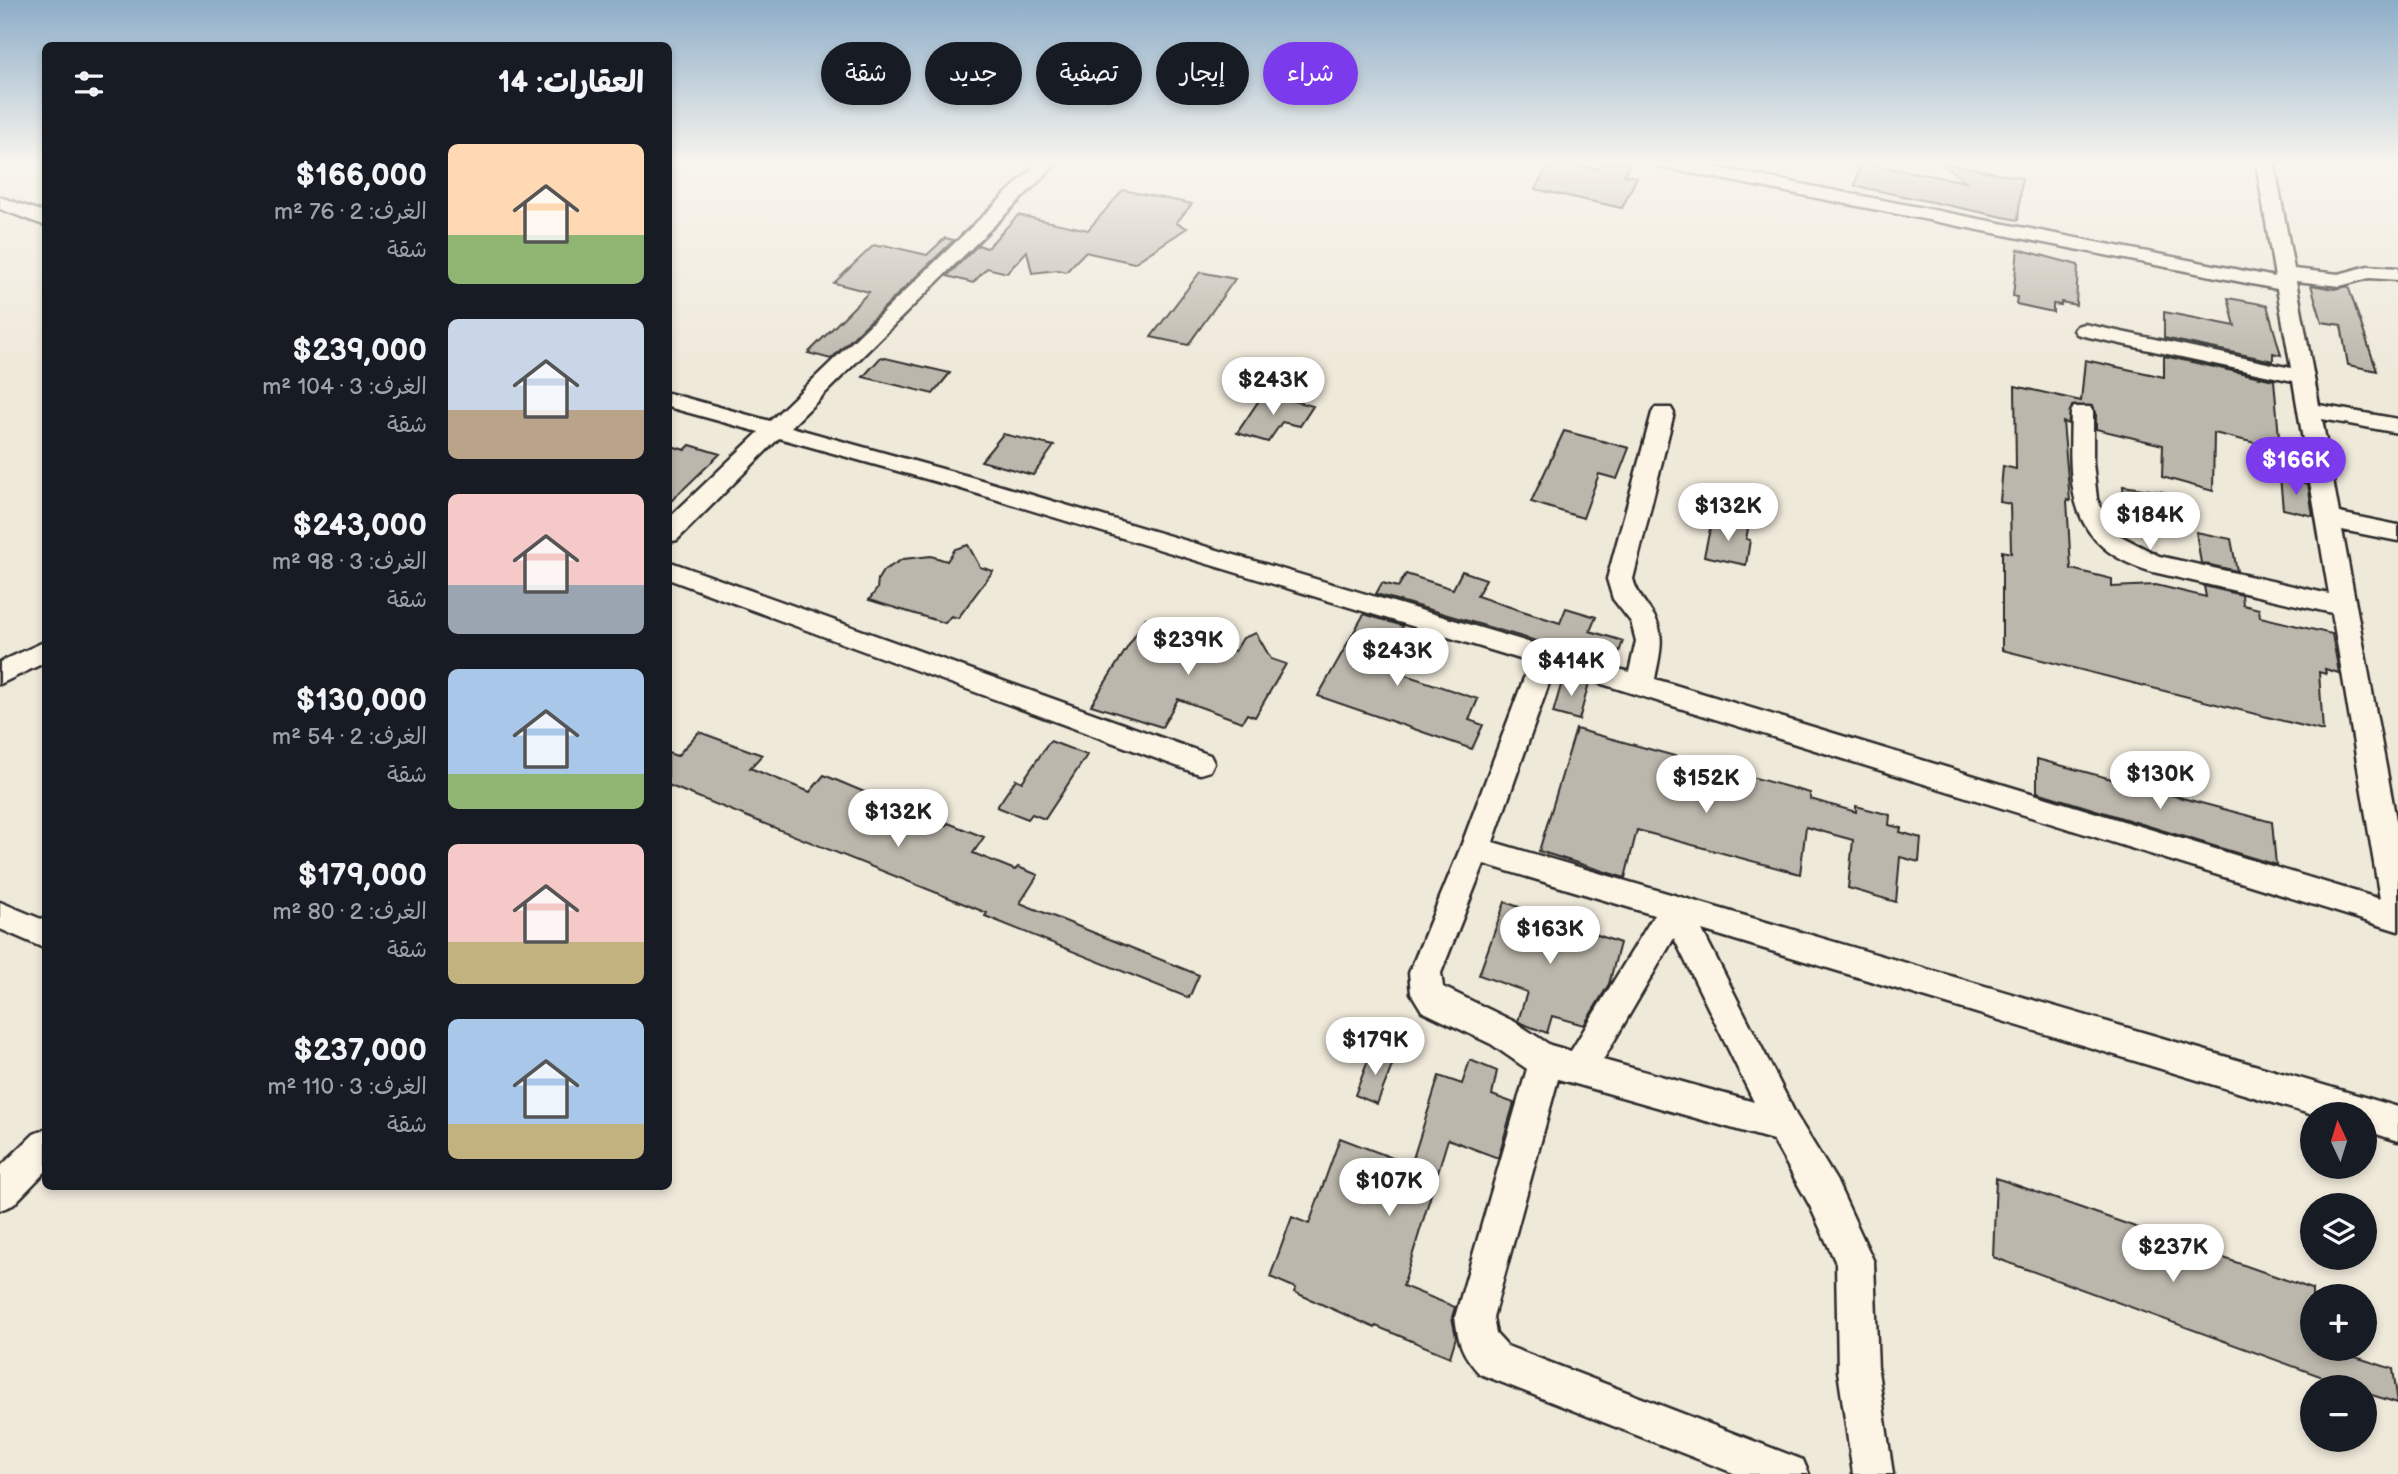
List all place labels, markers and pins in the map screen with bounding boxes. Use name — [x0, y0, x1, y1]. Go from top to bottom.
pin: $243K — [1224, 358, 1322, 417]
pin: $166K — [2247, 438, 2345, 497]
pin: $132K — [1679, 484, 1777, 543]
pin: $184K — [2101, 492, 2199, 552]
pin: $239K — [1139, 618, 1237, 677]
pin: $243K — [1348, 628, 1446, 688]
pin: $414K — [1522, 638, 1620, 698]
pin: $130K — [2111, 752, 2209, 811]
pin: $152K — [1657, 756, 1755, 815]
pin: $132K — [849, 790, 947, 849]
pin: $163K — [1501, 906, 1599, 966]
pin: $179K — [1326, 1018, 1424, 1077]
pin: $107K — [1340, 1158, 1438, 1218]
pin: $237K — [2124, 1224, 2222, 1284]

